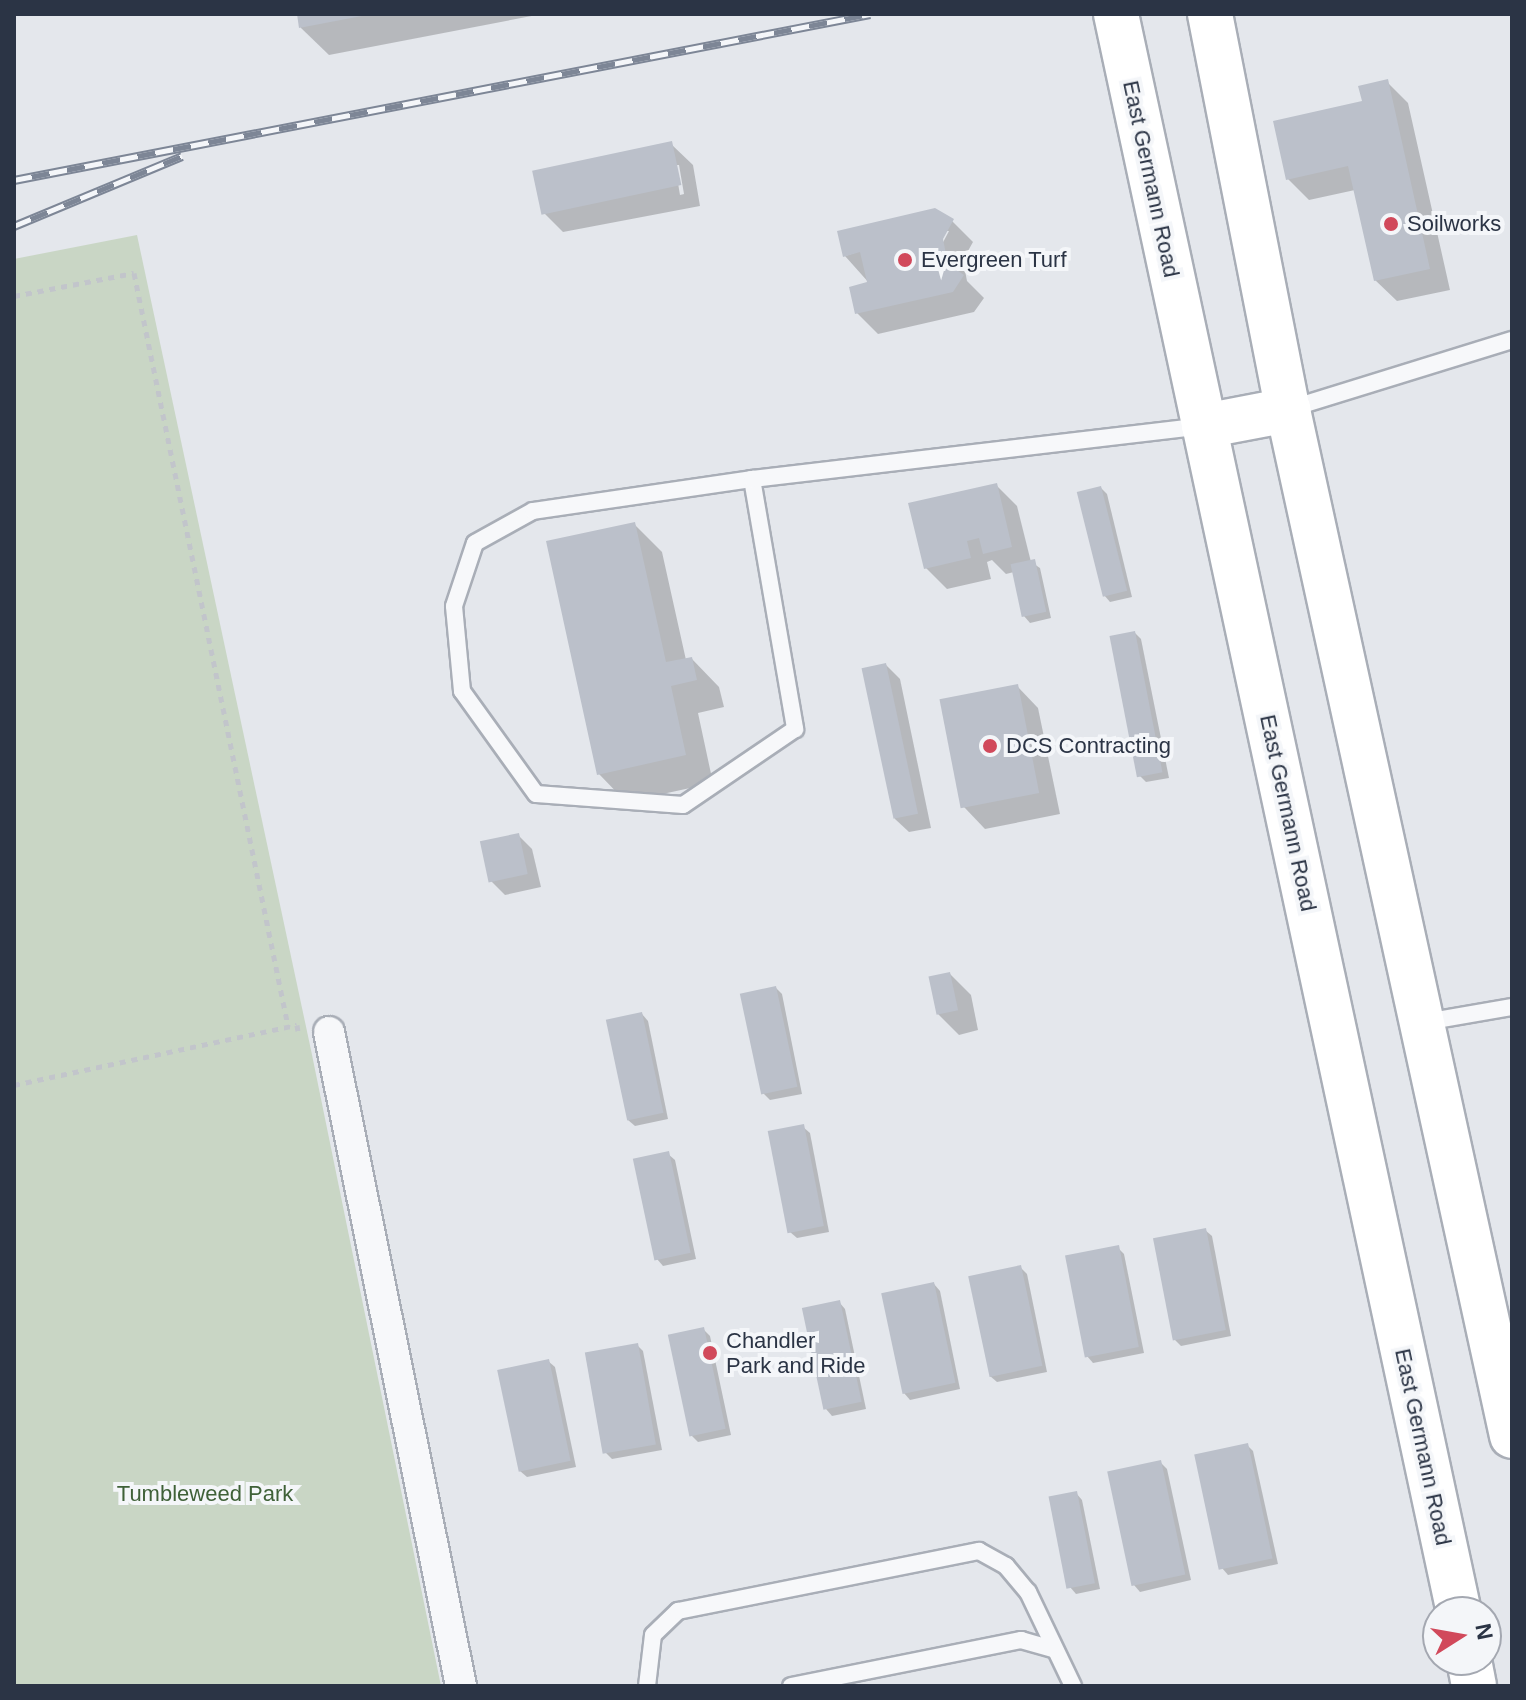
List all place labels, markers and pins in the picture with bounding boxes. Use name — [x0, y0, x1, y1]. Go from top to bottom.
place label: Soilworks — [1407, 211, 1501, 237]
marker: Soilworks — [1382, 215, 1400, 233]
place label: Evergreen Turf — [921, 247, 1067, 273]
marker: Evergreen Turf — [896, 251, 914, 269]
place label: DCS Contracting — [1006, 733, 1171, 759]
marker: DCS Contracting — [981, 737, 999, 755]
place label: Chandler Park and Ride — [726, 1327, 865, 1378]
marker: Chandler Park and Ride — [701, 1344, 719, 1362]

